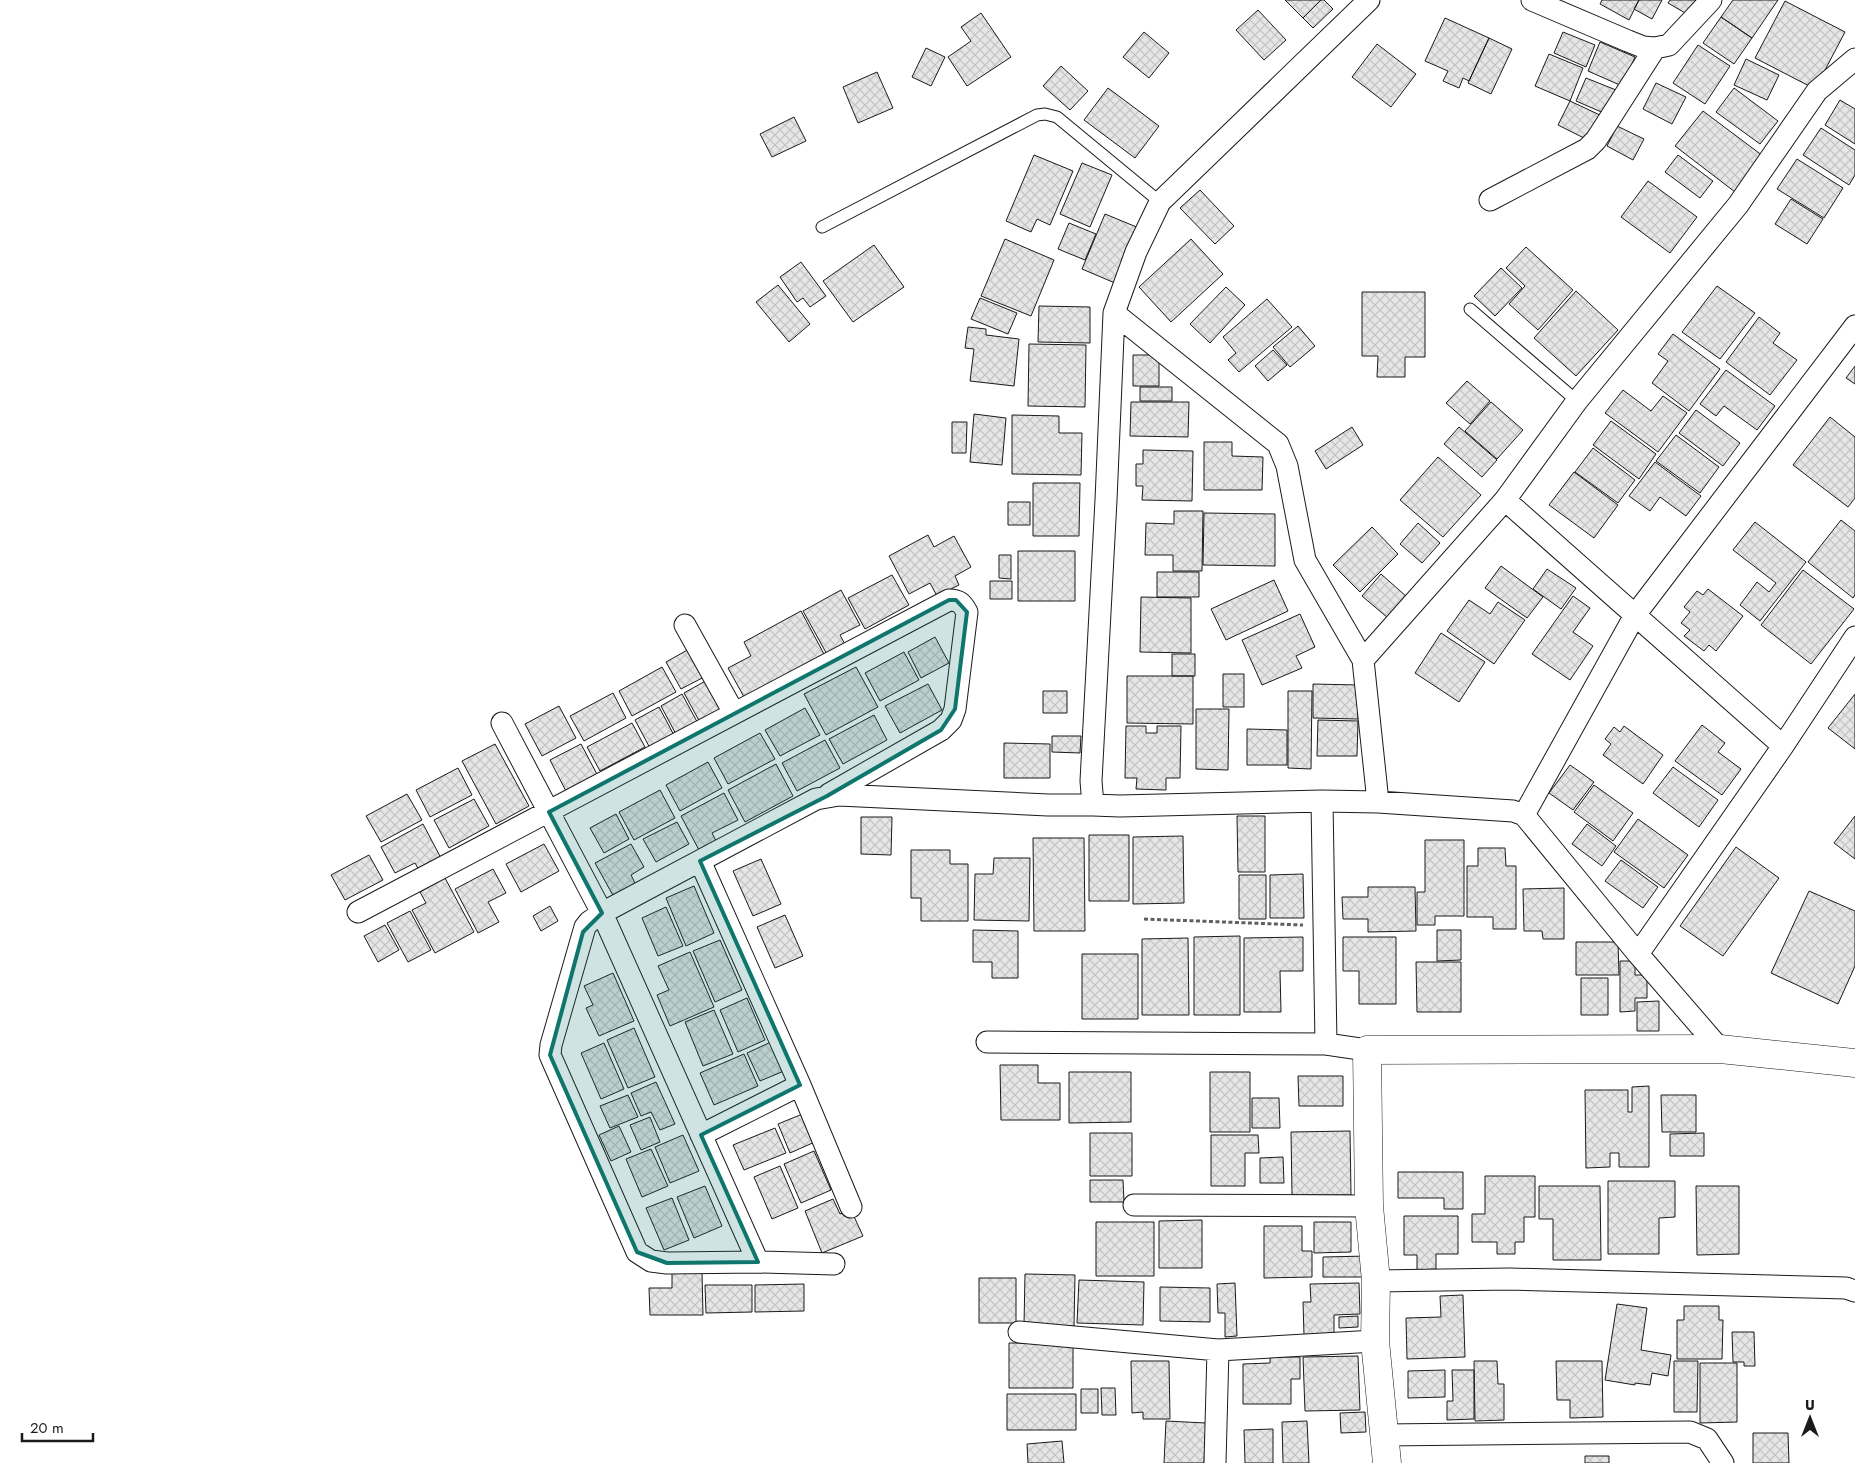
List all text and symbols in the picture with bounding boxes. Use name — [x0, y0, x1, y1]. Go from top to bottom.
north arrow — [1785, 1393, 1835, 1443]
text: U — [1805, 1395, 1815, 1415]
scale bar — [22, 1410, 94, 1442]
text: 20 m — [30, 1417, 64, 1439]

